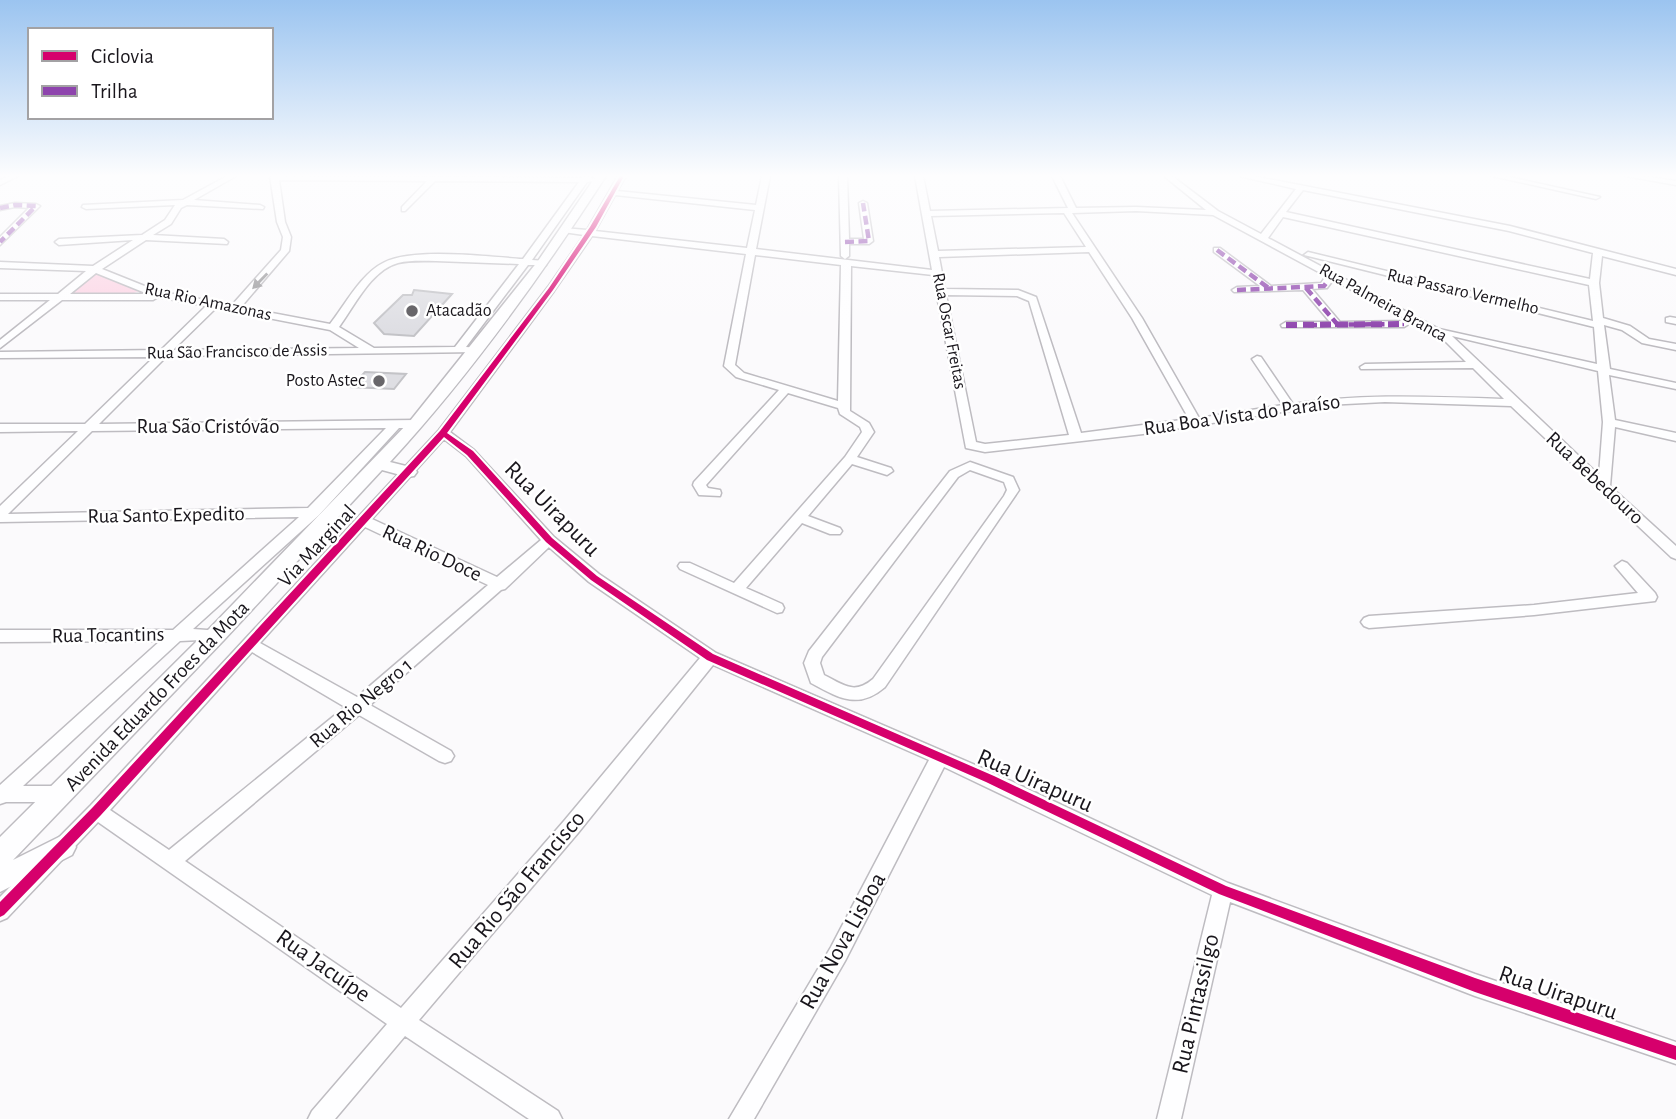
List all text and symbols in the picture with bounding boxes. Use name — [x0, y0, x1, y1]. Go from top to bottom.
legend — [28, 28, 273, 119]
text: Ciclovia — [91, 46, 154, 67]
text: Trilha — [91, 81, 138, 102]
street label: Rua Palmeira Branca — [1316, 260, 1450, 346]
street label: Rua Passaro Vermelho — [1385, 266, 1541, 318]
street label: Rua Oscar Freitas — [929, 271, 969, 391]
one-way arrow — [253, 272, 269, 289]
street label: Rua Rio Amazonas — [143, 280, 273, 324]
place label: Atacadão — [426, 302, 492, 320]
marker: Atacadão — [404, 303, 420, 319]
street label: Rua São Francisco de Assis — [147, 341, 327, 363]
place label: Posto Astec — [286, 372, 365, 390]
marker: Posto Astec — [371, 373, 387, 389]
street label: Rua Boa Vista do Paraíso — [1142, 391, 1342, 439]
street label: Rua São Cristóvão — [136, 416, 280, 437]
street label: Rua Bebedouro — [1542, 428, 1648, 528]
street label: Rua Uirapuru — [500, 457, 604, 561]
street label: Via Marginal — [274, 501, 360, 591]
street label: Rua Santo Expedito — [87, 503, 245, 527]
street label: Rua Rio Doce — [379, 521, 485, 585]
street label: Avenida Eduardo Froes da Mota — [61, 597, 253, 795]
street label: Rua Tocantins — [51, 624, 165, 646]
street label: Rua Rio Negro 1 — [306, 654, 416, 752]
street label: Rua Uirapuru — [974, 745, 1096, 817]
street label: Rua Rio São Francisco — [444, 806, 590, 974]
street label: Rua Nova Lisboa — [796, 869, 890, 1013]
street label: Rua Jacuípe — [272, 925, 374, 1007]
street label: Rua Pintassilgo — [1168, 932, 1224, 1076]
street label: Rua Uirapuru — [1496, 962, 1620, 1024]

